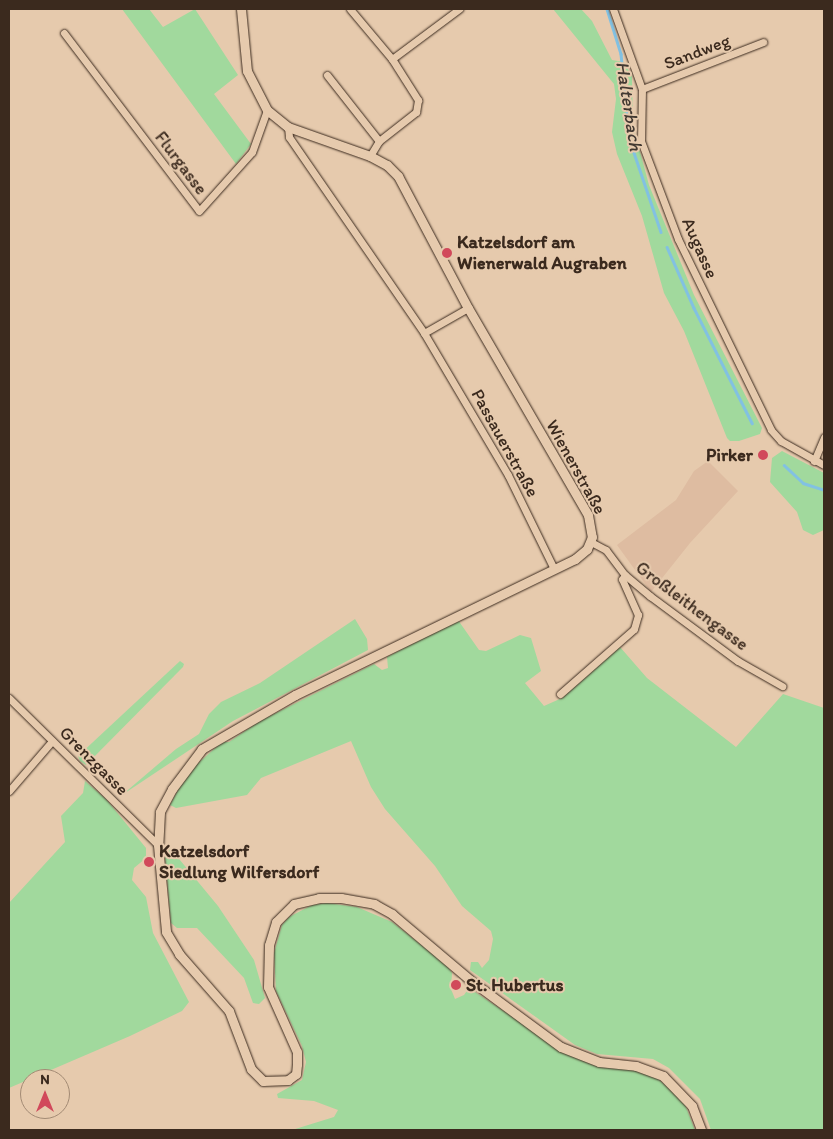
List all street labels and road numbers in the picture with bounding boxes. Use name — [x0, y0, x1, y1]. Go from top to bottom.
street label: Sandweg — [661, 29, 733, 75]
street label: Flurgasse — [150, 127, 212, 199]
street label: Augasse — [677, 214, 723, 282]
street label: Passauerstraße — [466, 385, 544, 501]
street label: Wienerstraße — [541, 416, 611, 518]
street label: Großleithengasse — [631, 557, 753, 655]
street label: Grenzgasse — [55, 722, 133, 800]

